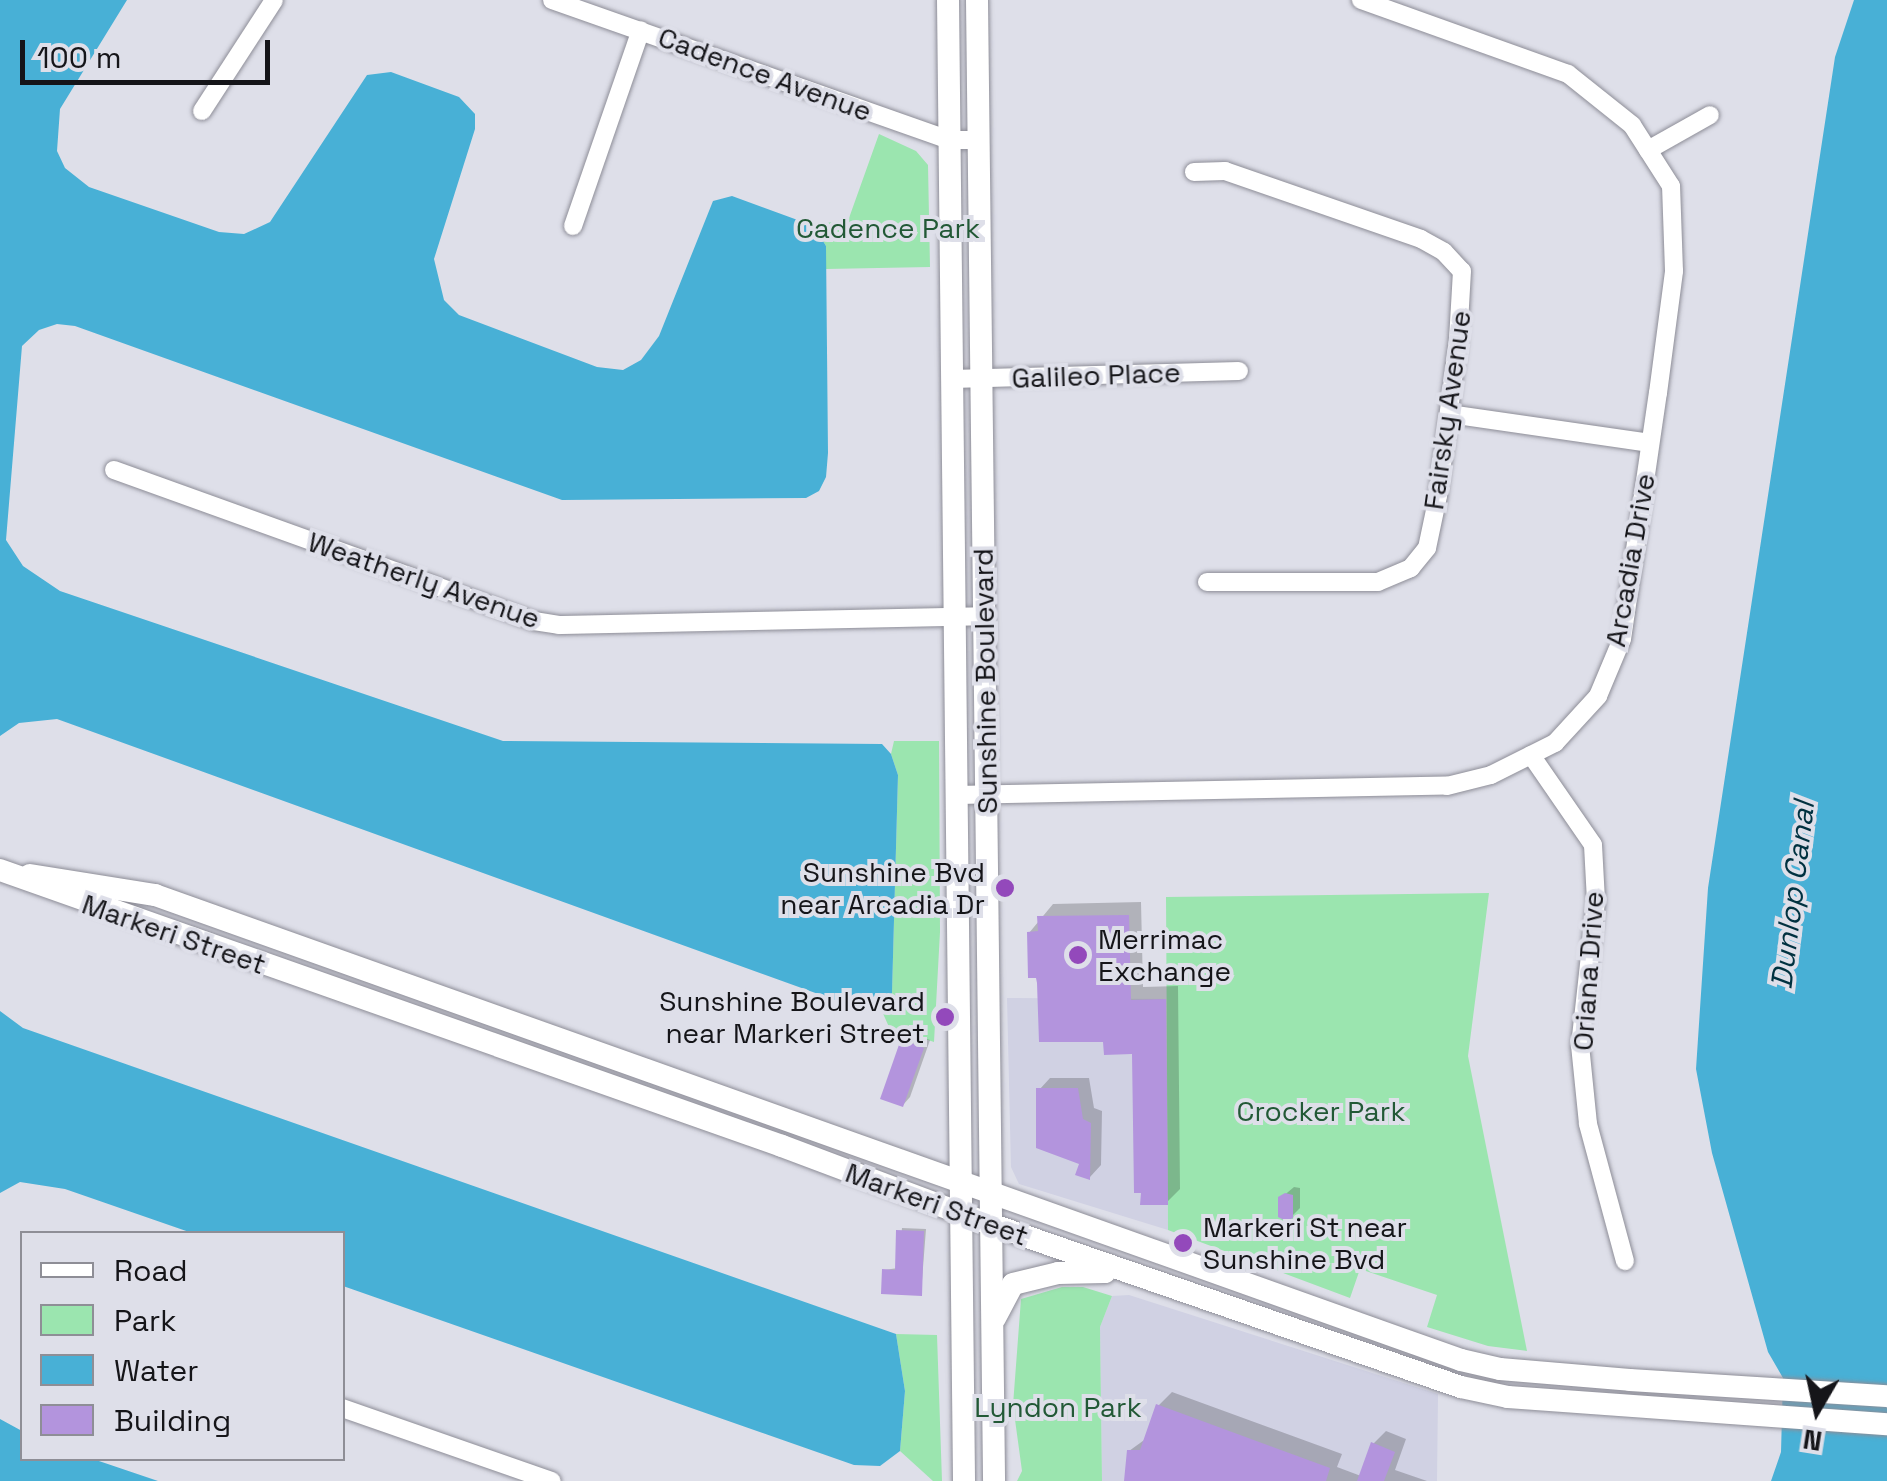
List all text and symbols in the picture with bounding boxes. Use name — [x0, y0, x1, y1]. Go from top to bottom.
scale bar — [25, 20, 275, 82]
street label: Cadence Avenue — [654, 20, 876, 128]
text: 100 m — [37, 38, 122, 77]
park label: Cadence Park — [796, 211, 980, 245]
street label: Fairsky Avenue — [1416, 308, 1478, 512]
street label: Galileo Place — [1011, 355, 1181, 395]
street label: Arcadia Drive — [1598, 471, 1662, 649]
street label: Weatherly Avenue — [304, 525, 544, 635]
street label: Sunshine Boulevard — [966, 548, 1004, 814]
water label: Dunlop Canal — [1764, 799, 1822, 991]
place label: Sunshine Bvd near Arcadia Dr — [780, 855, 985, 921]
marker: Sunshine Bvd near Arcadia Dr — [994, 877, 1016, 899]
street label: Markeri Street — [78, 887, 270, 981]
street label: Oriana Drive — [1566, 890, 1610, 1052]
place label: Merrimac Exchange — [1098, 922, 1231, 988]
marker: Merrimac Exchange — [1067, 944, 1089, 966]
place label: Sunshine Boulevard near Markeri Street — [659, 984, 925, 1050]
marker: Sunshine Boulevard near Markeri Street — [934, 1006, 956, 1028]
park label: Crocker Park — [1237, 1094, 1405, 1128]
street label: Markeri Street — [841, 1155, 1033, 1253]
place label: Markeri St near Sunshine Bvd — [1203, 1210, 1407, 1276]
legend — [20, 1231, 345, 1461]
marker: Markeri St near Sunshine Bvd — [1172, 1232, 1194, 1254]
text: Road — [114, 1251, 188, 1290]
text: Park — [114, 1301, 176, 1340]
text: Water — [114, 1351, 199, 1390]
north arrow — [1767, 1361, 1867, 1461]
park label: Lyndon Park — [974, 1390, 1142, 1424]
text: Building — [114, 1401, 231, 1440]
text: N — [1800, 1421, 1824, 1460]

